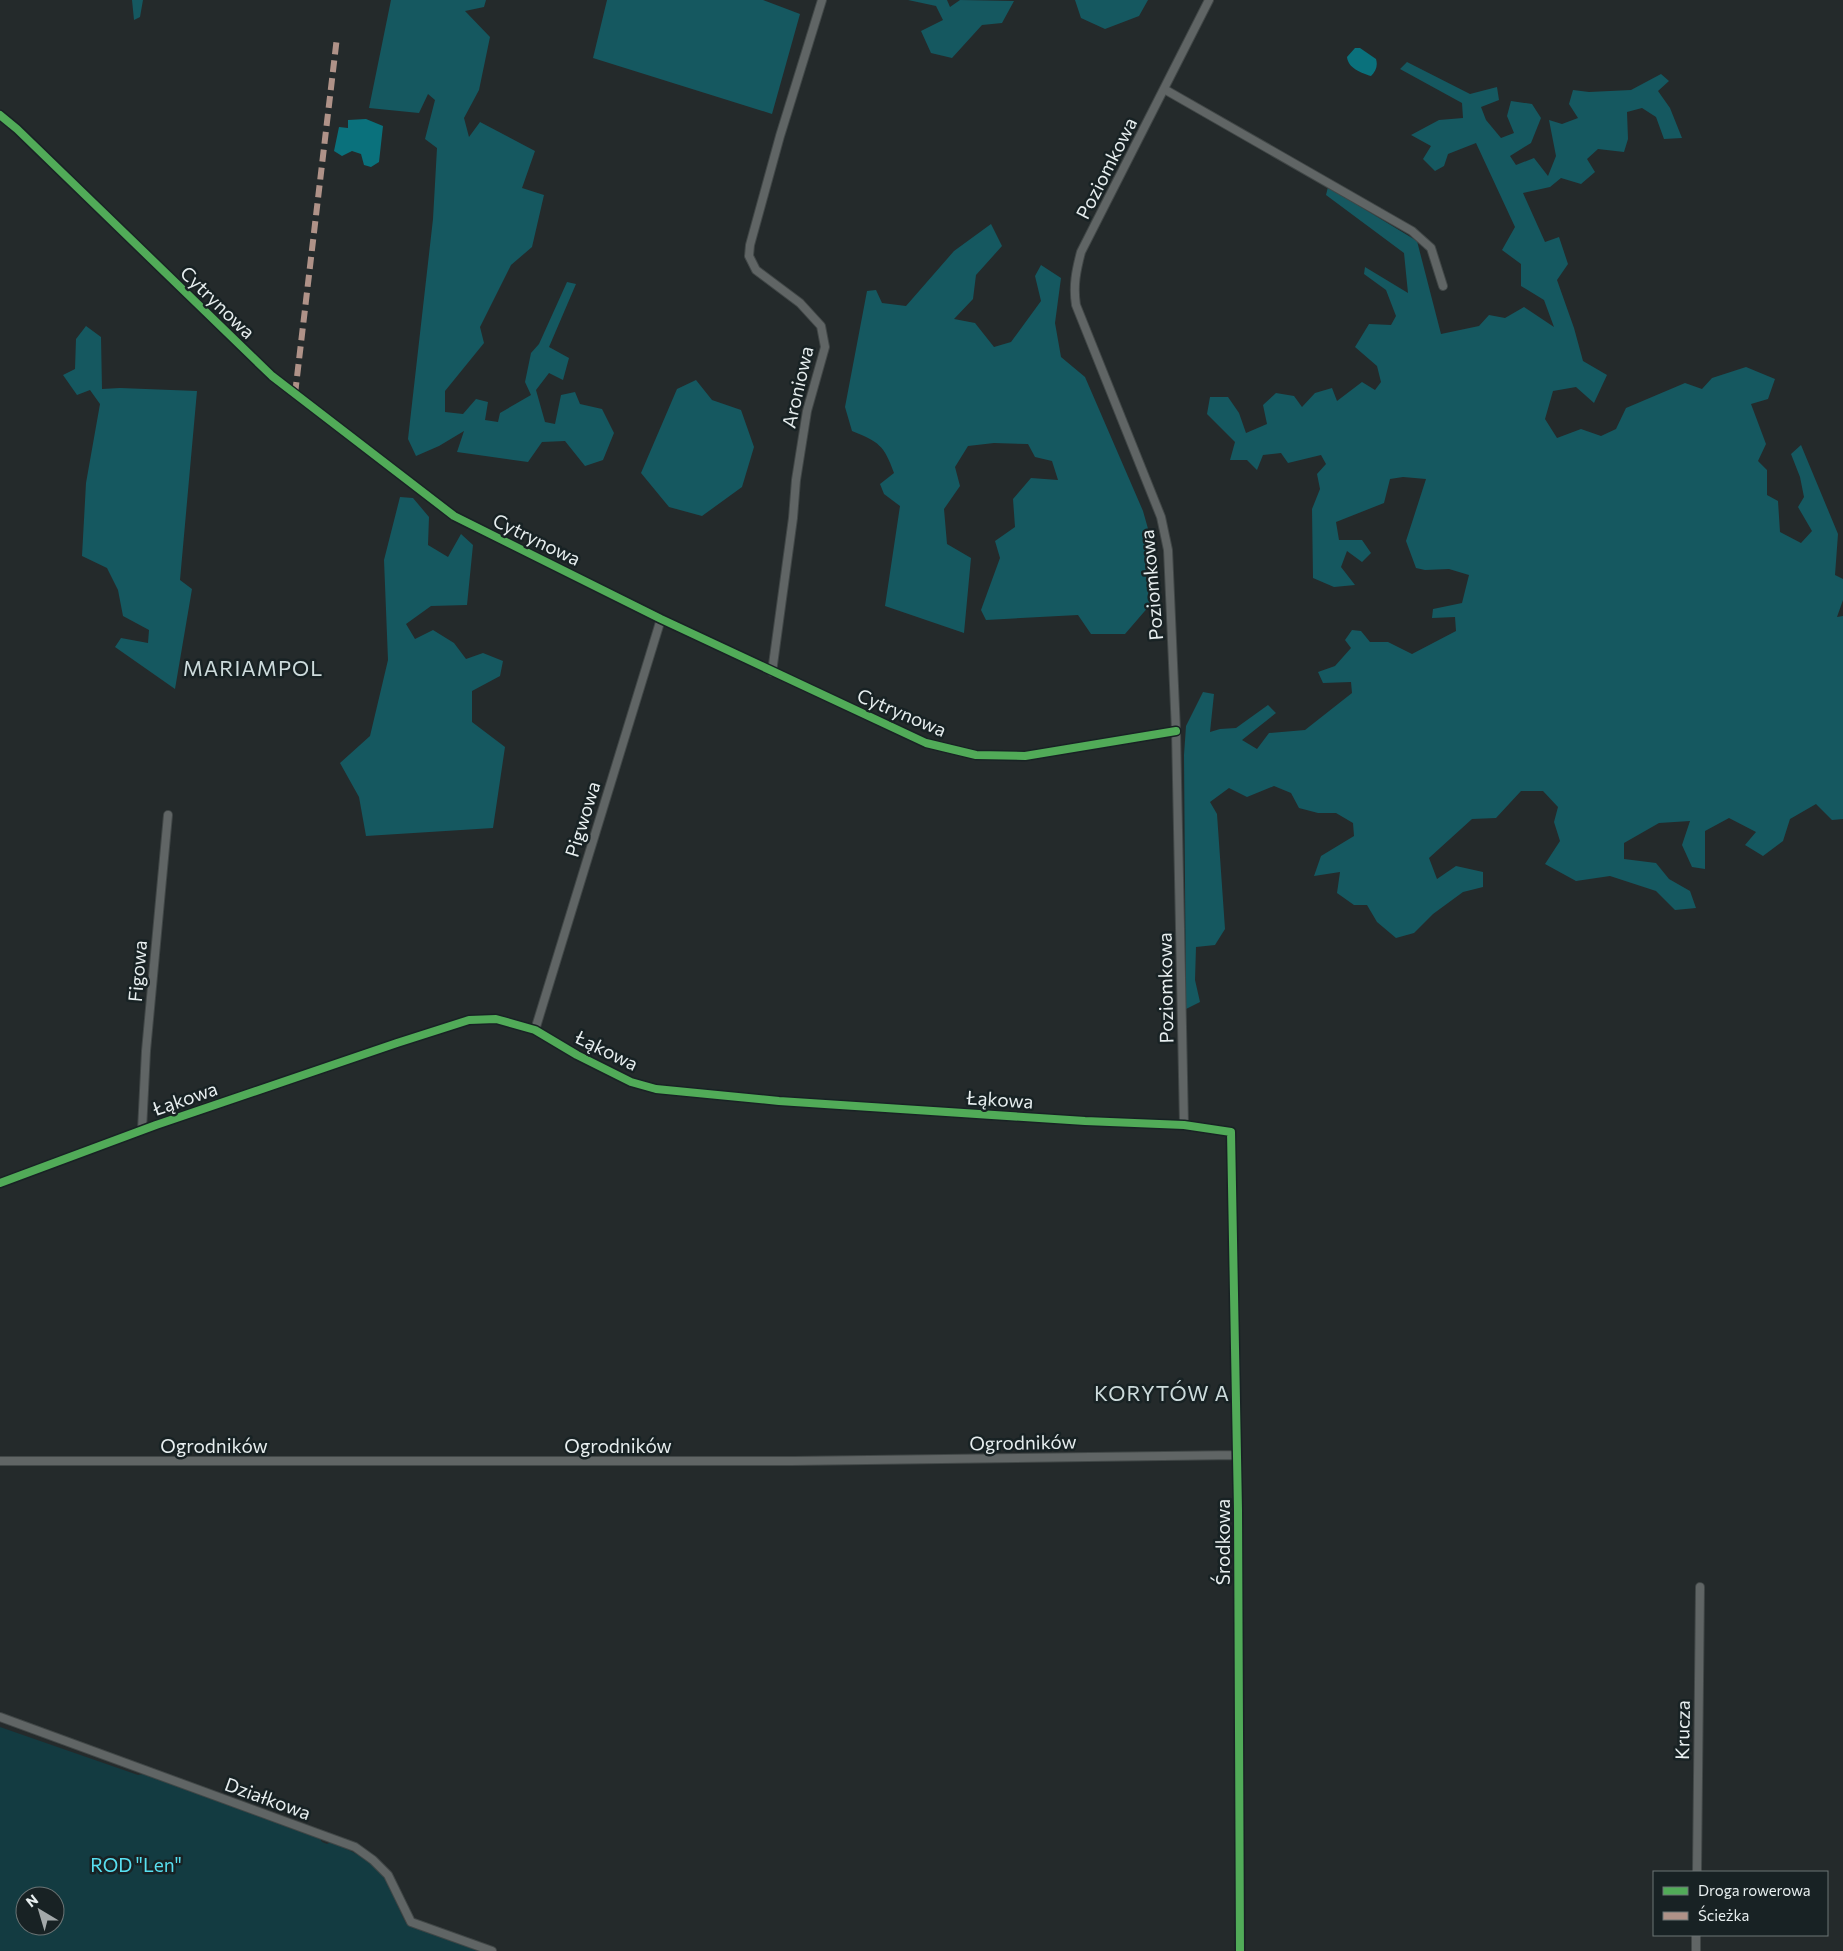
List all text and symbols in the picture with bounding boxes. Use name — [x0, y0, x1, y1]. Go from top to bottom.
street label: Poziomkowa — [1071, 113, 1141, 223]
street label: Cytrynowa — [176, 261, 260, 343]
street label: Aroniowa — [776, 344, 818, 430]
street label: Cytrynowa — [489, 508, 585, 570]
street label: Poziomkowa — [1135, 529, 1167, 641]
district label: MARIAMPOL — [183, 655, 323, 680]
street label: Cytrynowa — [854, 683, 950, 741]
street label: Pigwowa — [560, 778, 604, 860]
street label: Poziomkowa — [1153, 932, 1177, 1044]
street label: Figowa — [123, 939, 151, 1003]
street label: Łąkowa — [571, 1025, 642, 1075]
street label: Łąkowa — [149, 1076, 220, 1120]
street label: Łąkowa — [965, 1085, 1034, 1113]
district label: KORYTÓW A — [1094, 1380, 1230, 1405]
street label: Ogrodników — [969, 1430, 1077, 1454]
street label: Ogrodników — [160, 1434, 268, 1457]
street label: Ogrodników — [564, 1434, 672, 1457]
street label: Środkowa — [1210, 1499, 1234, 1585]
street label: Krucza — [1670, 1700, 1694, 1760]
street label: Działkowa — [222, 1772, 314, 1824]
park label: ROD "Len" — [90, 1853, 182, 1876]
legend — [1653, 1871, 1828, 1936]
text: Droga rowerowa — [1698, 1881, 1811, 1899]
north arrow — [15, 1886, 65, 1936]
text: N — [22, 1890, 41, 1910]
text: Ścieżka — [1698, 1905, 1749, 1924]

